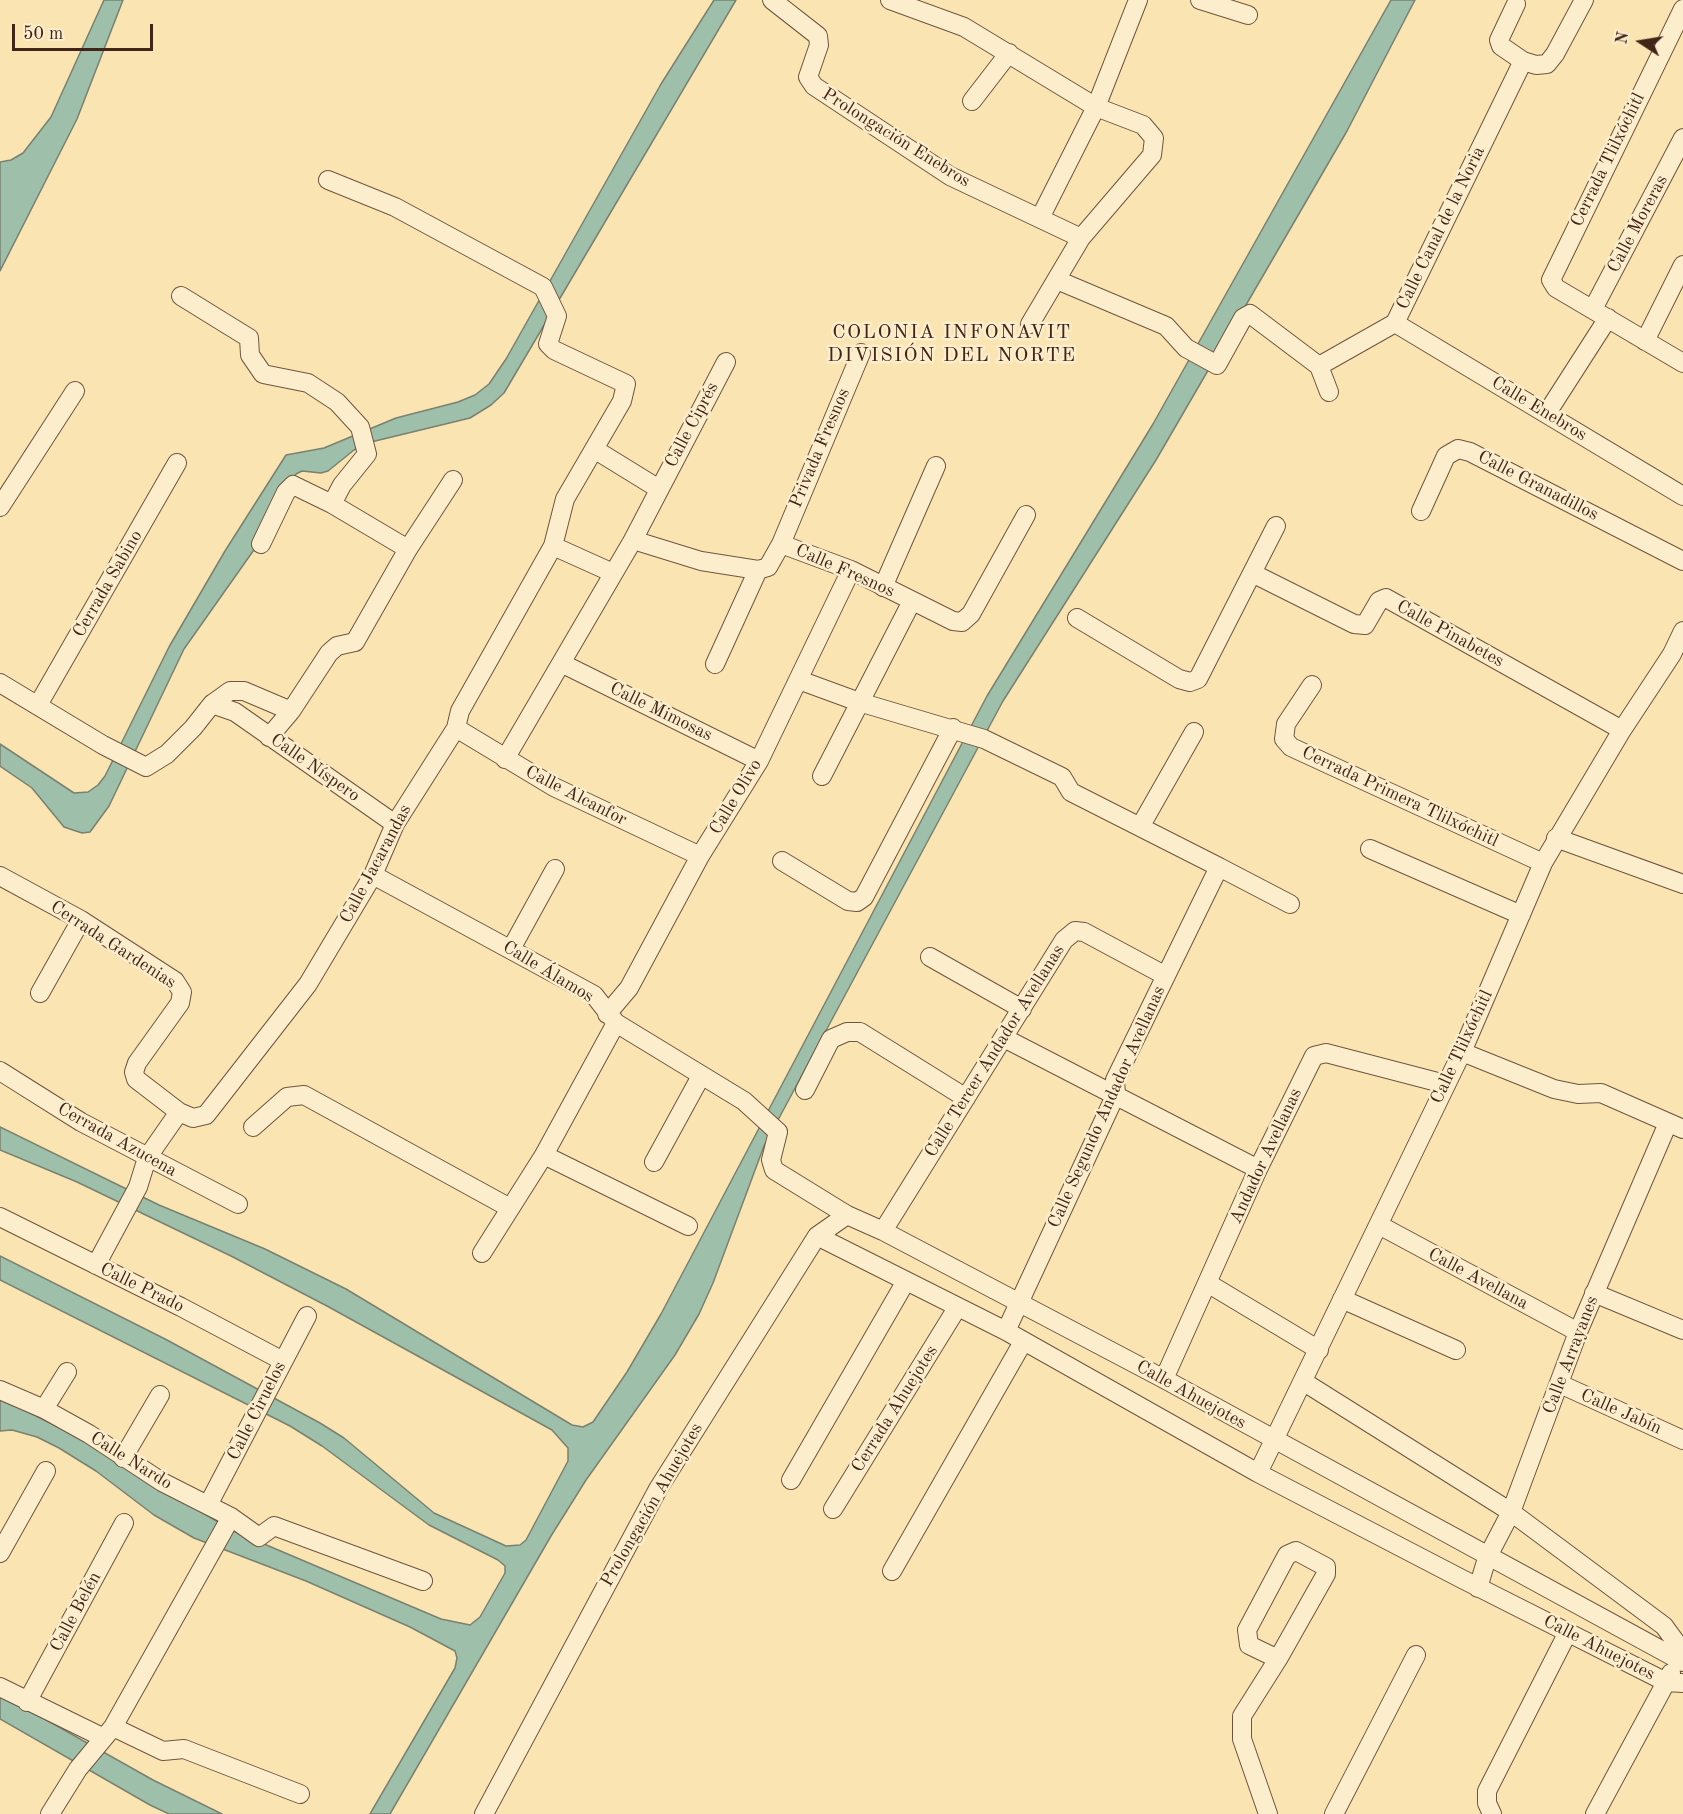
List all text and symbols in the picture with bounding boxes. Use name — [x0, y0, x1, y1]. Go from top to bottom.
scale bar — [15, 12, 156, 50]
north arrow — [1611, 12, 1671, 72]
text: 50 m — [23, 25, 63, 43]
text: N — [1614, 31, 1632, 46]
street label: Prolongación Enebros — [818, 84, 974, 192]
street label: Cerrada Tlilxóchitl — [1566, 90, 1650, 230]
street label: Calle Canal de la Noria — [1392, 143, 1490, 313]
street label: Calle Moreras — [1603, 171, 1673, 277]
district label: COLONIA INFONAVIT DIVISIÓN DEL NORTE — [827, 321, 1077, 368]
street label: Calle Enebros — [1487, 372, 1591, 446]
street label: Calle Ciprés — [660, 379, 724, 471]
street label: Privada Fresnos — [785, 385, 855, 511]
street label: Calle Granadillos — [1474, 446, 1602, 526]
street label: Cerrada Sabino — [69, 527, 147, 641]
street label: Calle Fresnos — [792, 540, 898, 602]
street label: Calle Pinabetes — [1392, 596, 1508, 672]
street label: Calle Mimosas — [606, 678, 716, 746]
street label: Calle Níspero — [266, 729, 364, 807]
street label: Cerrada Primera Tlilxóchitl — [1298, 742, 1502, 852]
street label: Calle Olivo — [705, 755, 767, 839]
street label: Calle Alcanfor — [522, 761, 630, 831]
street label: Calle Jacarandas — [336, 801, 416, 927]
street label: Cerrada Gardenias — [46, 896, 180, 994]
street label: Calle Álamos — [498, 936, 598, 1008]
street label: Calle Tercer Andador Avellanas — [920, 941, 1070, 1161]
street label: Calle Segundo Andador Avellanas — [1044, 983, 1170, 1231]
street label: Calle Tlilxóchitl — [1426, 987, 1498, 1107]
street label: Andador Avellanas — [1225, 1085, 1307, 1227]
street label: Cerrada Azucena — [53, 1098, 181, 1182]
street label: Calle Avellana — [1424, 1243, 1532, 1315]
street label: Calle Prado — [96, 1258, 188, 1318]
street label: Calle Arrayanes — [1539, 1293, 1603, 1417]
street label: Cerrada Ahuejotes — [847, 1341, 943, 1477]
street label: Calle Ahuejotes — [1132, 1356, 1250, 1434]
street label: Calle Ciruelos — [223, 1358, 291, 1464]
street label: Calle Jabín — [1577, 1385, 1665, 1439]
street label: Prolongación Ahuejotes — [596, 1419, 708, 1591]
street label: Calle Nardo — [86, 1427, 176, 1495]
street label: Calle Belén — [46, 1568, 106, 1656]
street label: Calle Ahuejotes — [1540, 1611, 1658, 1685]

